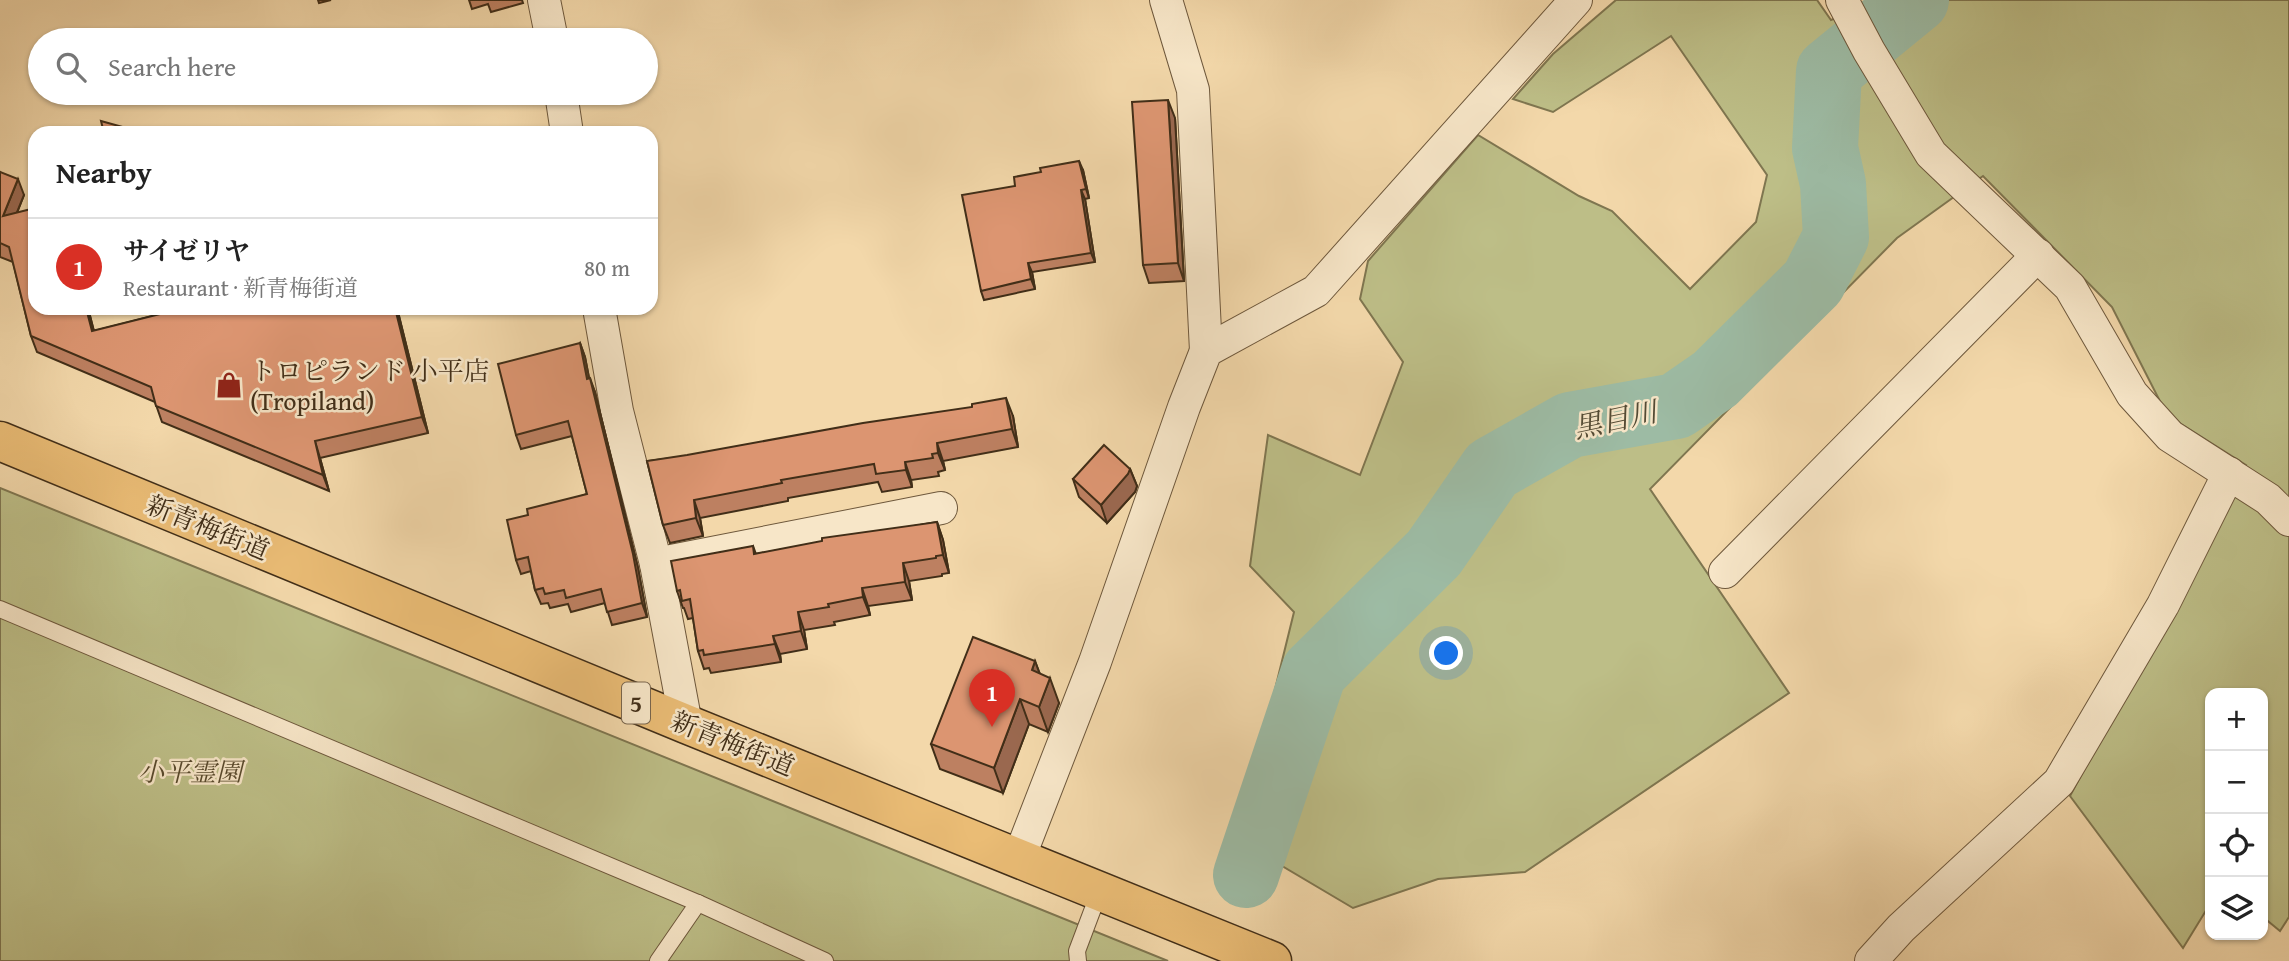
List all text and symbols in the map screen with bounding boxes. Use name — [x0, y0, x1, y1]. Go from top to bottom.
search box — [28, 28, 658, 105]
text: Search here — [108, 47, 236, 86]
icon: search — [52, 48, 90, 86]
text: Nearby — [56, 150, 152, 194]
text: サイゼリヤ — [123, 231, 250, 270]
text: 1 — [73, 251, 85, 284]
text: 80 m — [584, 251, 630, 284]
text: Restaurant · 新青梅街道 — [123, 271, 358, 304]
place label: トロピランド 小平店 (Tropiland) — [250, 351, 490, 420]
shop icon: トロピランド 小平店 (Tropiland) — [214, 370, 244, 400]
water label: 黒目川 — [1570, 390, 1663, 448]
street label: 新青梅街道 — [140, 485, 276, 569]
your location — [1429, 636, 1463, 670]
pin: 1 — [969, 669, 1015, 727]
road number: 5 — [622, 682, 650, 724]
map controls — [2205, 688, 2268, 940]
button: + — [2205, 688, 2268, 751]
street label: 新青梅街道 — [665, 701, 801, 785]
button: − — [2205, 751, 2268, 814]
park label: 小平霊園 — [138, 752, 246, 791]
button: locate — [2205, 814, 2268, 877]
button: layers — [2205, 877, 2268, 940]

